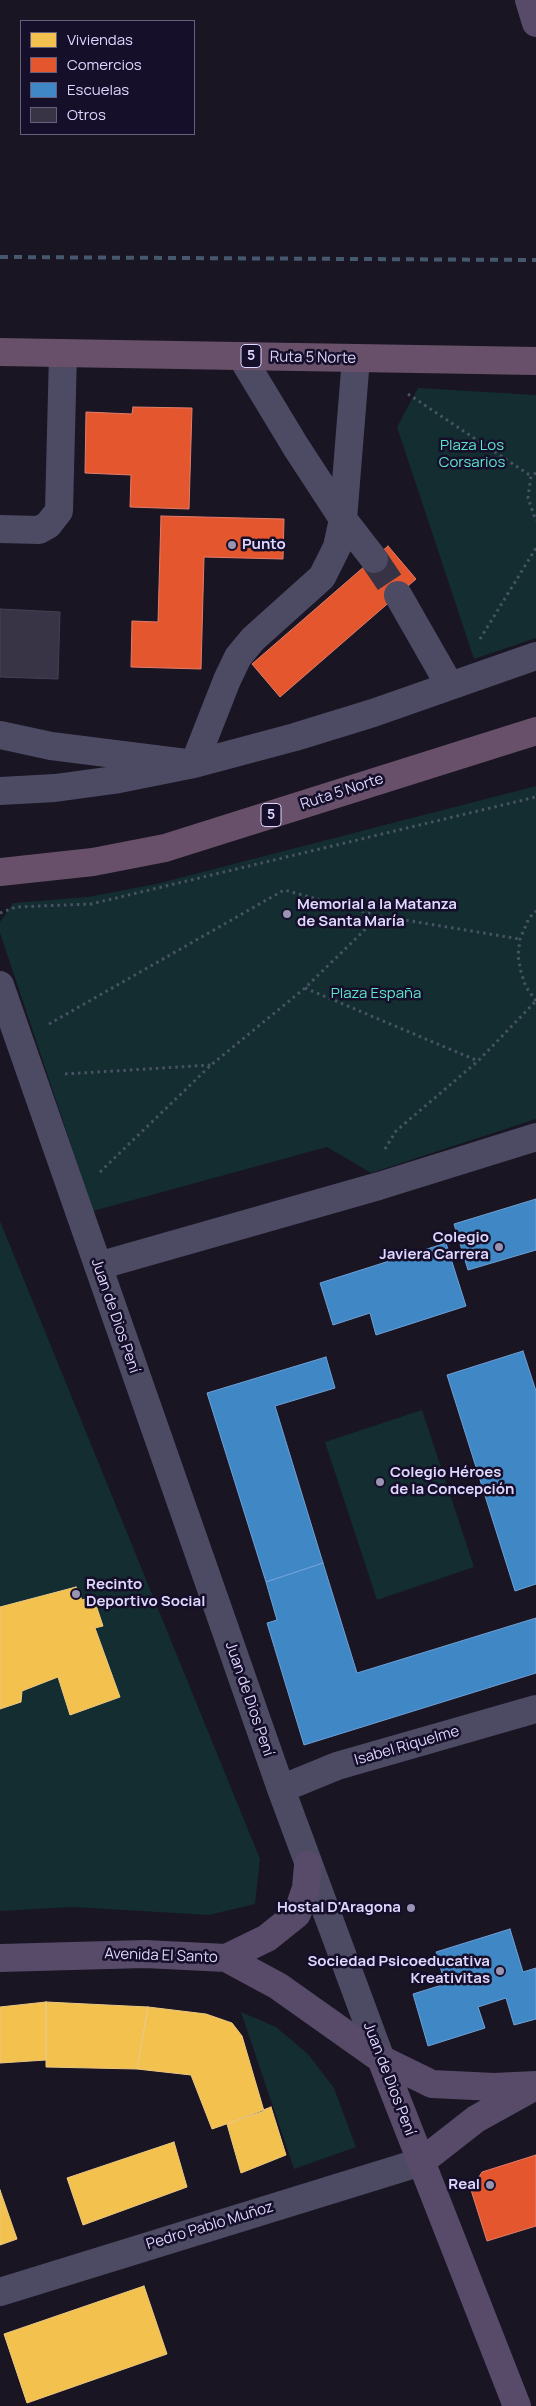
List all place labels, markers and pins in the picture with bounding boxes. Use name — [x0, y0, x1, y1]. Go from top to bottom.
place label: Punto — [242, 536, 286, 554]
marker: Punto — [226, 539, 238, 551]
place label: Memorial a la Matanza de Santa María — [297, 896, 457, 931]
marker: Memorial a la Matanza de Santa María — [281, 908, 293, 920]
place label: Colegio Javiera Carrera — [379, 1229, 489, 1264]
marker: Colegio Javiera Carrera — [493, 1241, 505, 1253]
place label: Colegio Héroes de la Concepción — [390, 1464, 514, 1499]
marker: Colegio Héroes de la Concepción — [374, 1476, 386, 1488]
place label: Recinto Deportivo Social — [86, 1576, 205, 1611]
marker: Recinto Deportivo Social — [70, 1588, 82, 1600]
place label: Hostal D'Aragona — [277, 1899, 401, 1917]
marker: Hostal D'Aragona — [405, 1902, 417, 1914]
place label: Sociedad Psicoeducativa Kreativitas — [307, 1953, 490, 1988]
marker: Sociedad Psicoeducativa Kreativitas — [494, 1965, 506, 1977]
place label: Real — [448, 2176, 480, 2194]
marker: Real — [484, 2179, 496, 2191]

